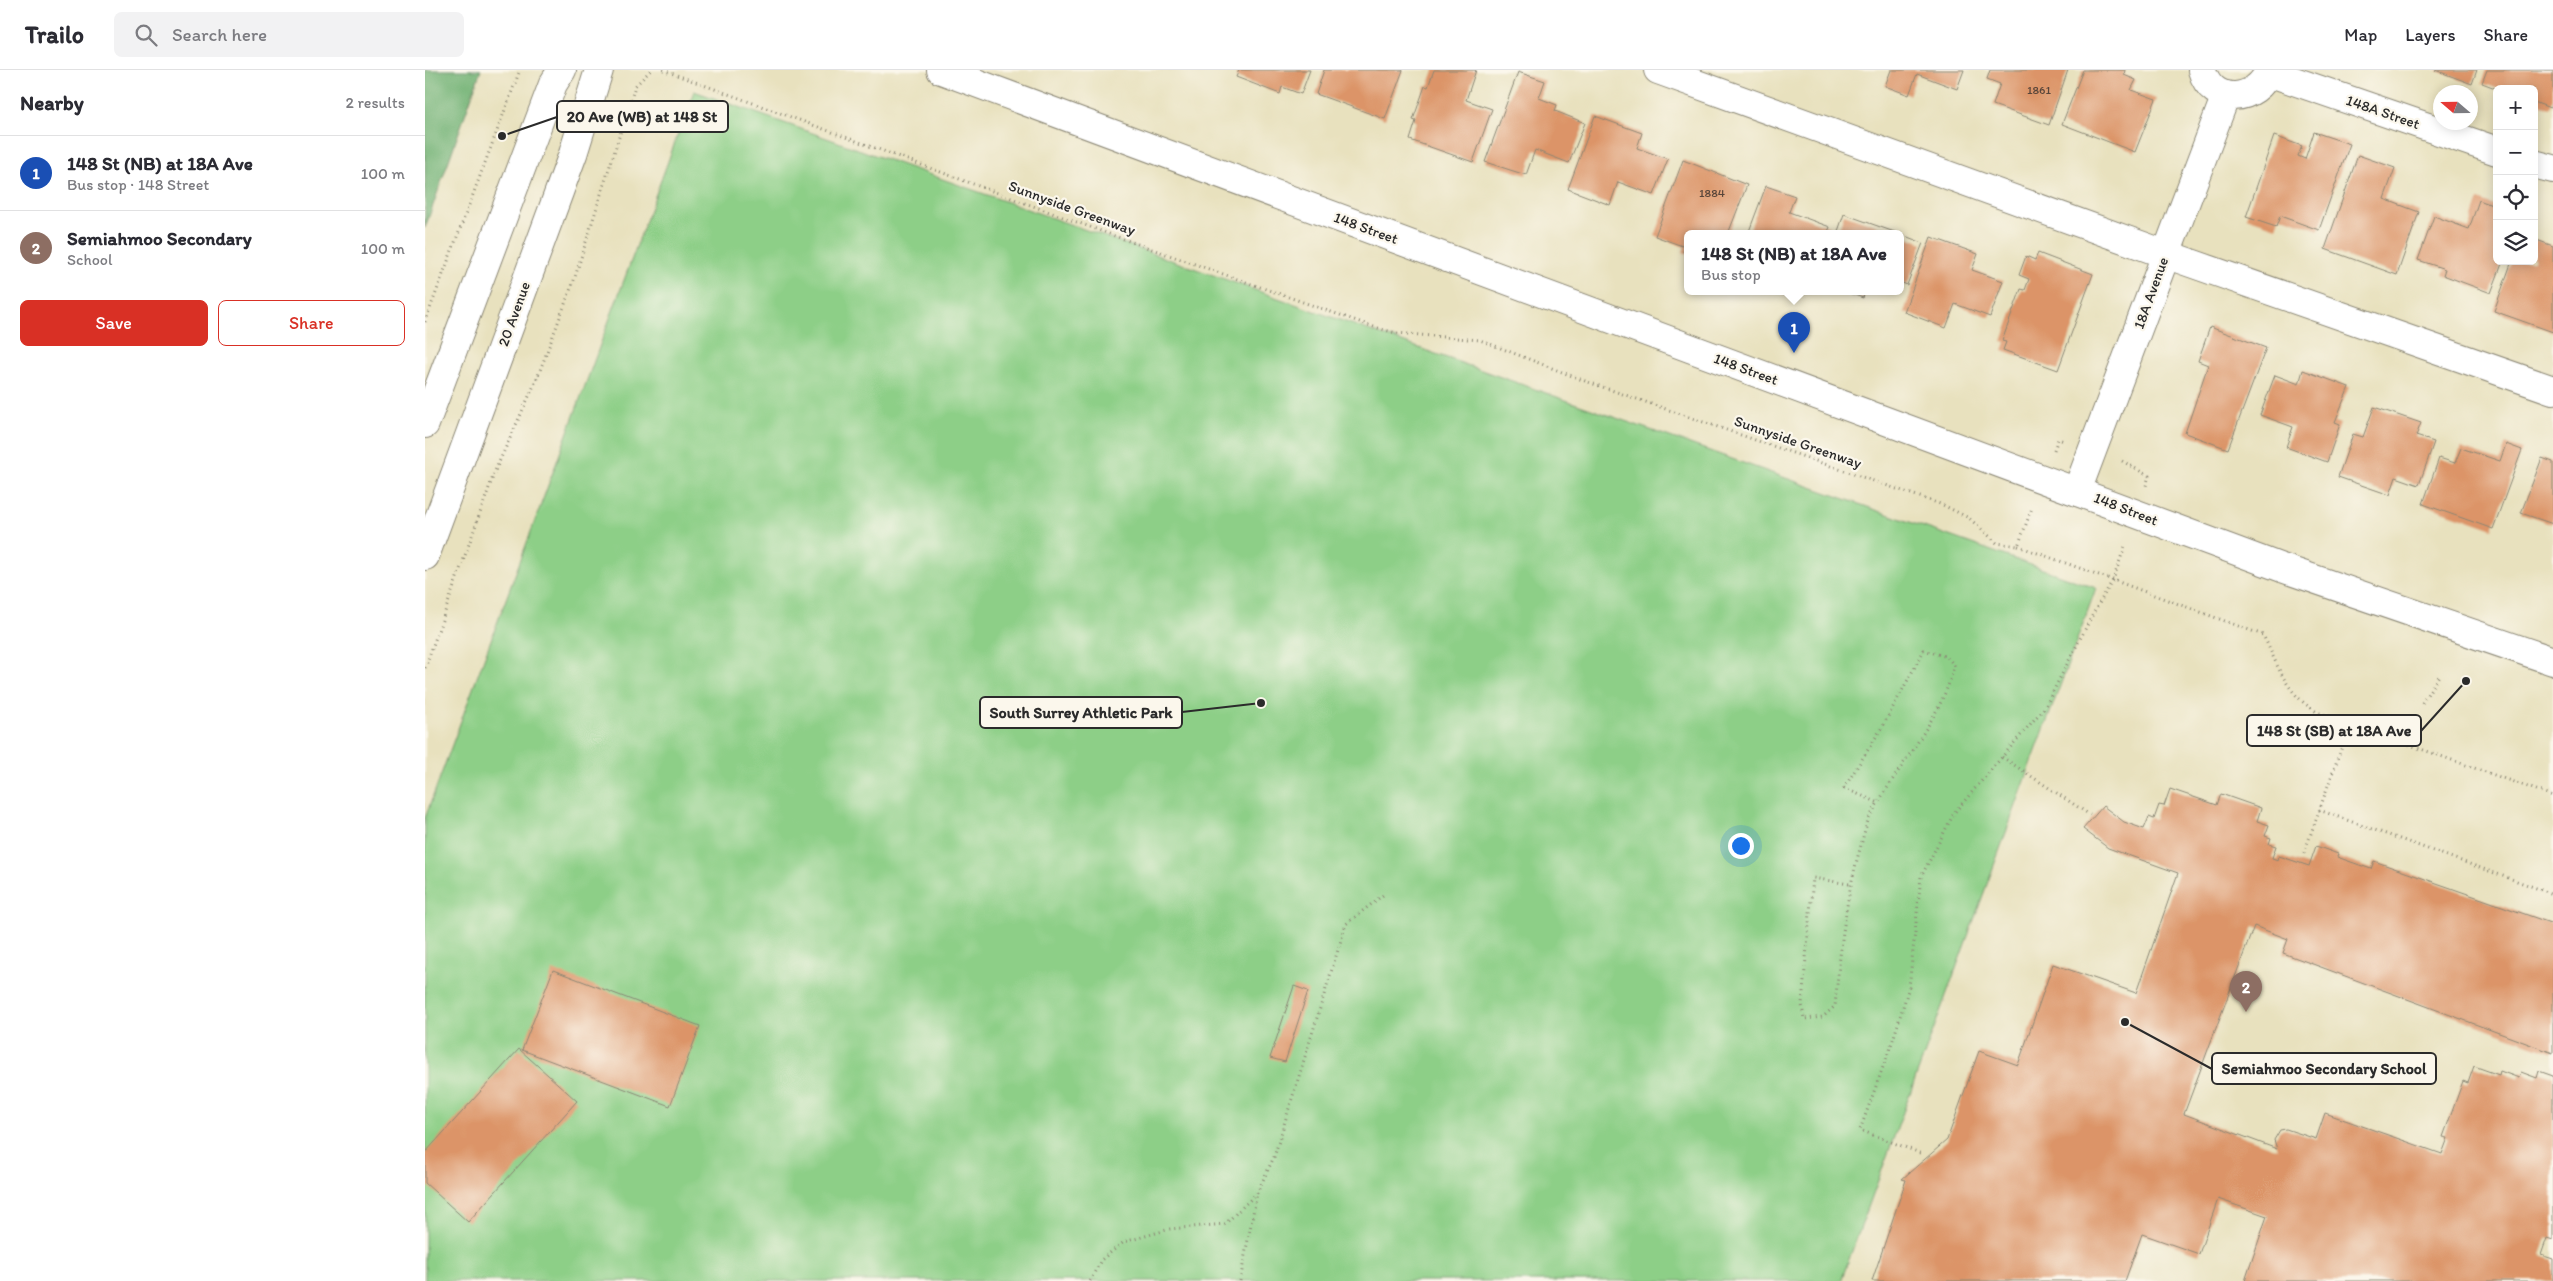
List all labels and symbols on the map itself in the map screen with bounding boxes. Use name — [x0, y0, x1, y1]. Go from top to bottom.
house number: 1861 — [2027, 83, 2051, 97]
north arrow — [2433, 85, 2478, 130]
street label: 148A Street — [2344, 91, 2423, 133]
callout: 20 Ave (WB) at 148 St — [557, 101, 728, 132]
text: 20 Ave (WB) at 148 St — [567, 107, 717, 127]
street label: Sunnyside Greenway — [1006, 177, 1138, 239]
house number: 1884 — [1699, 186, 1725, 200]
street label: 148 Street — [1331, 208, 1401, 248]
street label: 18A Avenue — [2130, 255, 2172, 331]
street label: 20 Avenue — [494, 279, 534, 349]
pin: 1 — [1778, 312, 1810, 353]
street label: 148 Street — [1711, 349, 1781, 389]
street label: Sunnyside Greenway — [1732, 412, 1864, 472]
street label: 148 Street — [2091, 489, 2161, 530]
callout: South Surrey Athletic Park — [980, 697, 1182, 728]
text: South Surrey Athletic Park — [989, 703, 1173, 723]
callout: 148 St (SB) at 18A Ave — [2247, 715, 2421, 746]
text: 148 St (SB) at 18A Ave — [2257, 721, 2412, 741]
your location — [1728, 833, 1754, 859]
pin: 2 — [2230, 971, 2262, 1012]
callout: Semiahmoo Secondary School — [2212, 1053, 2436, 1084]
text: Semiahmoo Secondary School — [2222, 1059, 2427, 1079]

